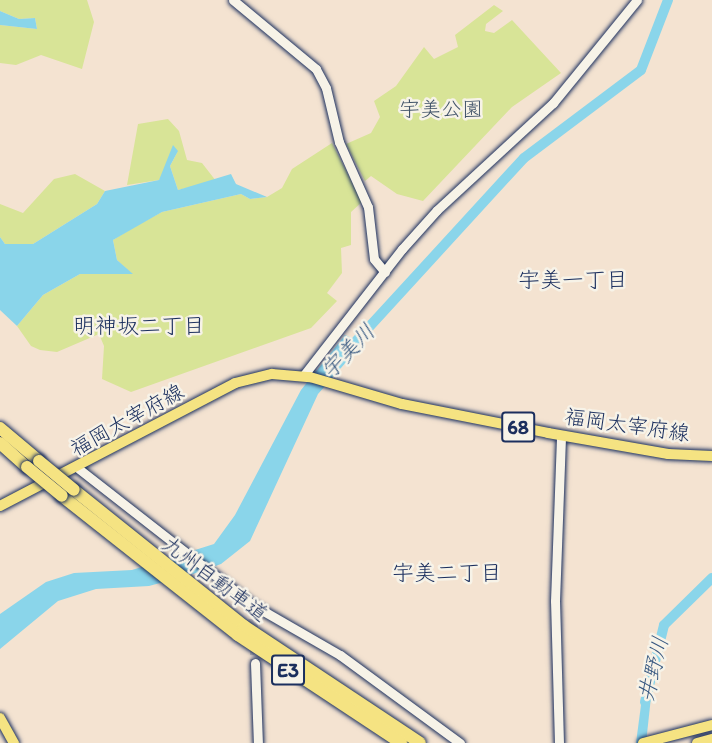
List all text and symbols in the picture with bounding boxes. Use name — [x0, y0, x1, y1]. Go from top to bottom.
park label: 宇美公園 — [399, 96, 483, 122]
district label: 宇美一丁目 — [518, 267, 628, 293]
district label: 明神坂二丁目 — [73, 313, 205, 339]
water label: 宇美川 — [316, 318, 380, 384]
street label: 福岡太宰府線 — [66, 378, 188, 462]
street label: 福岡太宰府線 — [563, 404, 691, 446]
road number: 68 — [500, 410, 536, 444]
street label: 九州自動車道 — [157, 531, 273, 627]
district label: 宇美二丁目 — [392, 560, 502, 586]
water label: 井野川 — [632, 634, 674, 704]
road number: E3 — [270, 653, 306, 687]

